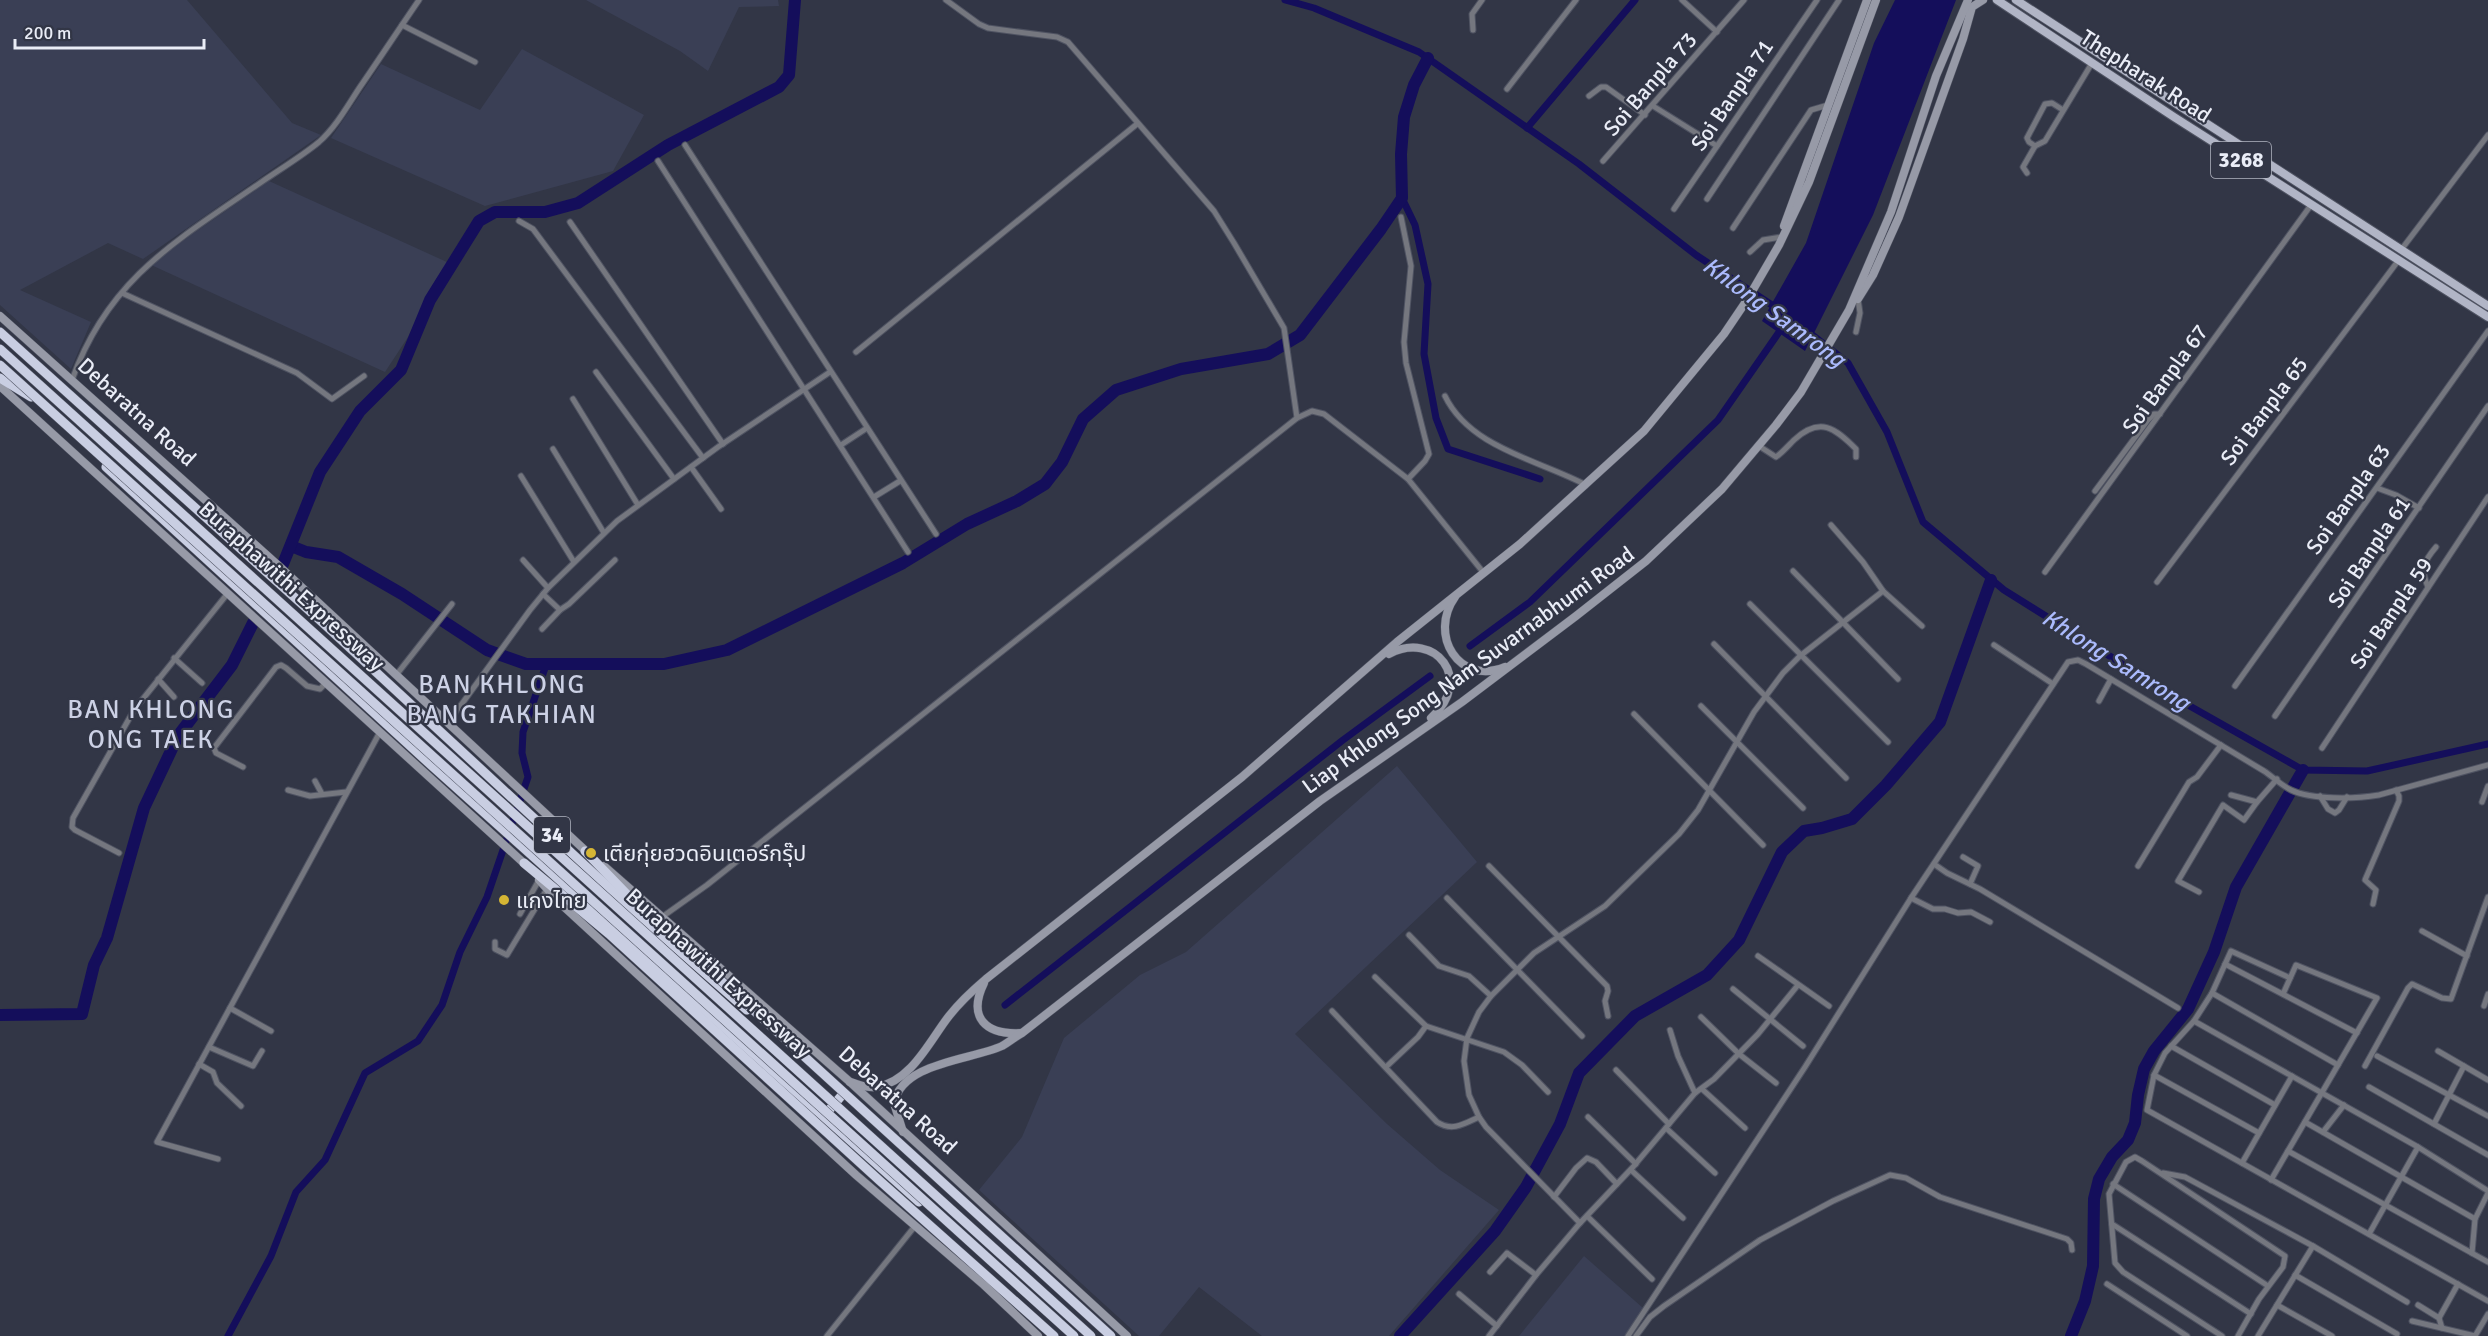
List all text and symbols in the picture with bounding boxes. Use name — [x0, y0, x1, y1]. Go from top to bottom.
scale bar — [15, 12, 204, 50]
text: 200 m — [24, 22, 71, 44]
street label: Thepharak Road — [2075, 24, 2217, 128]
street label: Soi Banpla 73 — [1598, 27, 1702, 141]
street label: Soi Banpla 71 — [1685, 34, 1779, 156]
road number: 3268 — [2211, 142, 2271, 178]
water label: Khlong Samrong — [1697, 250, 1853, 375]
street label: Soi Banpla 67 — [2116, 319, 2214, 439]
street label: Soi Banpla 65 — [2214, 351, 2314, 471]
street label: Debaratna Road — [72, 352, 202, 472]
street label: Soi Banpla 63 — [2300, 438, 2396, 560]
street label: Soi Banpla 61 — [2322, 491, 2416, 613]
street label: Buraphawithi Expressway — [194, 495, 391, 677]
street label: Liap Khlong Song Nam Suvarnabhumi Road — [1297, 540, 1639, 800]
street label: Soi Banpla 59 — [2344, 552, 2438, 674]
water label: Khlong Samrong — [2036, 603, 2198, 719]
district label: BAN KHLONG BANG TAKHIAN — [406, 669, 598, 731]
district label: BAN KHLONG ONG TAEK — [67, 694, 235, 756]
road number: 34 — [534, 817, 570, 853]
place label: เตียกุ่ยฮวดอินเตอร์กรุ๊ป — [603, 840, 806, 867]
marker: เตียกุ่ยฮวดอินเตอร์กรุ๊ป — [584, 846, 598, 860]
street label: Buraphawithi Expressway — [621, 882, 818, 1064]
place label: แกงไทย — [516, 887, 587, 914]
marker: แกงไทย — [497, 893, 511, 907]
street label: Debaratna Road — [833, 1040, 963, 1160]

